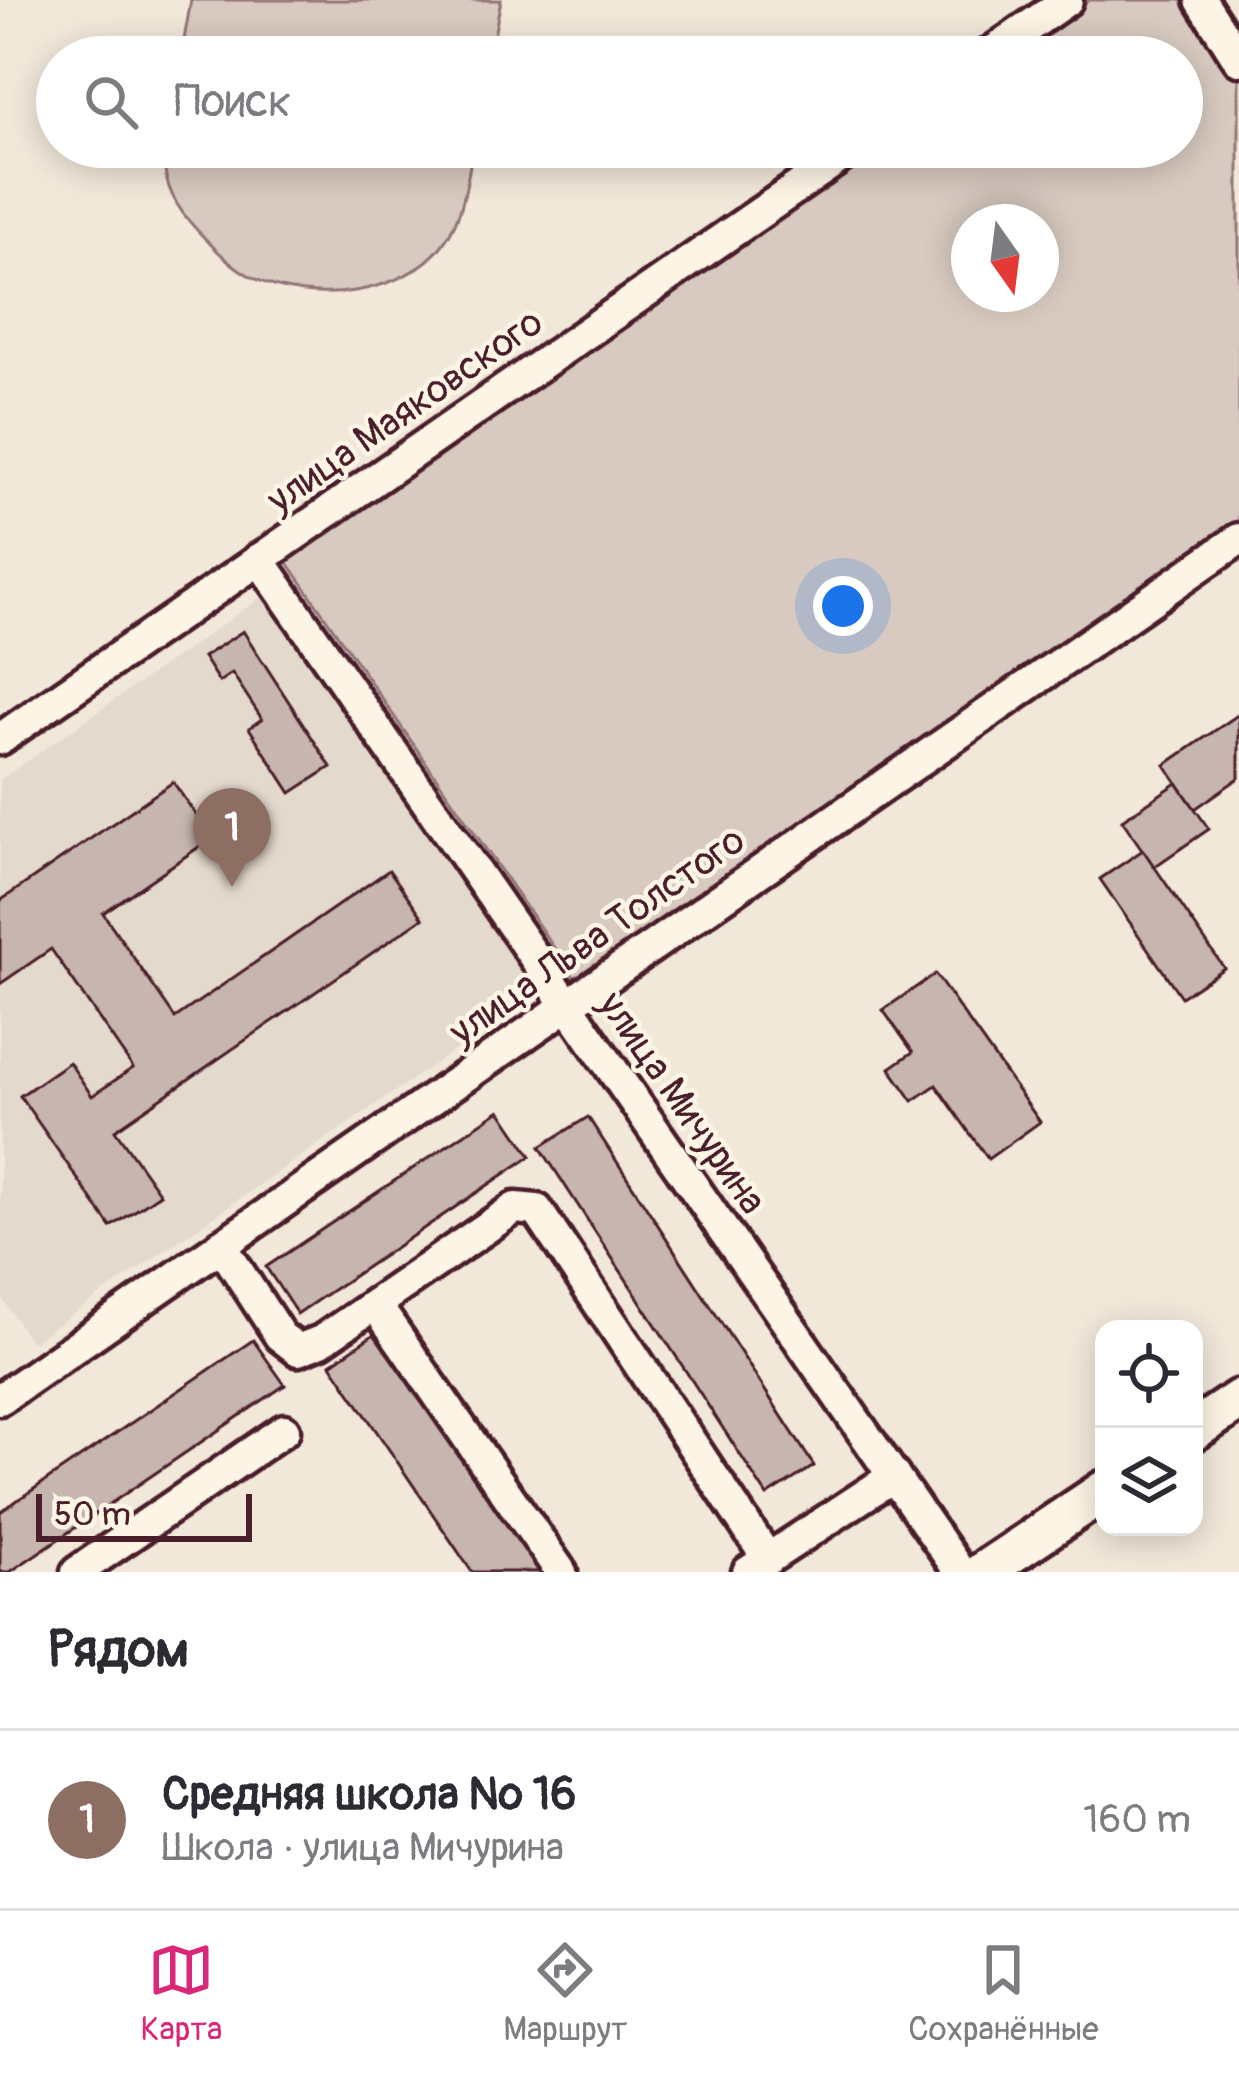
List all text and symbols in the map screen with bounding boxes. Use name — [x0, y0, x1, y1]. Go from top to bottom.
search box — [36, 36, 1203, 168]
icon: search — [78, 69, 144, 135]
text: Поиск — [174, 74, 291, 130]
north arrow — [951, 204, 1059, 312]
street label: улица Маяковского — [257, 298, 552, 525]
your location — [813, 576, 873, 636]
pin: 1 — [193, 788, 271, 887]
street label: улица Льва Толстого — [439, 816, 754, 1057]
street label: улица Мичурина — [587, 981, 777, 1224]
map controls — [1095, 1320, 1203, 1536]
button: locate — [1095, 1320, 1203, 1428]
button: layers — [1095, 1428, 1203, 1536]
scale bar — [36, 1488, 252, 1541]
text: 50 m — [54, 1494, 131, 1535]
text: Рядом — [48, 1618, 189, 1682]
text: Средняя школа № 16 — [162, 1767, 576, 1823]
text: 1 — [79, 1795, 95, 1844]
text: 160 m — [1083, 1795, 1191, 1844]
text: Школа · улица Мичурина — [162, 1823, 564, 1872]
tab: Карта — [140, 1937, 222, 2050]
tab: Маршрут — [503, 1937, 627, 2050]
tab: Сохранённые — [908, 1937, 1099, 2050]

